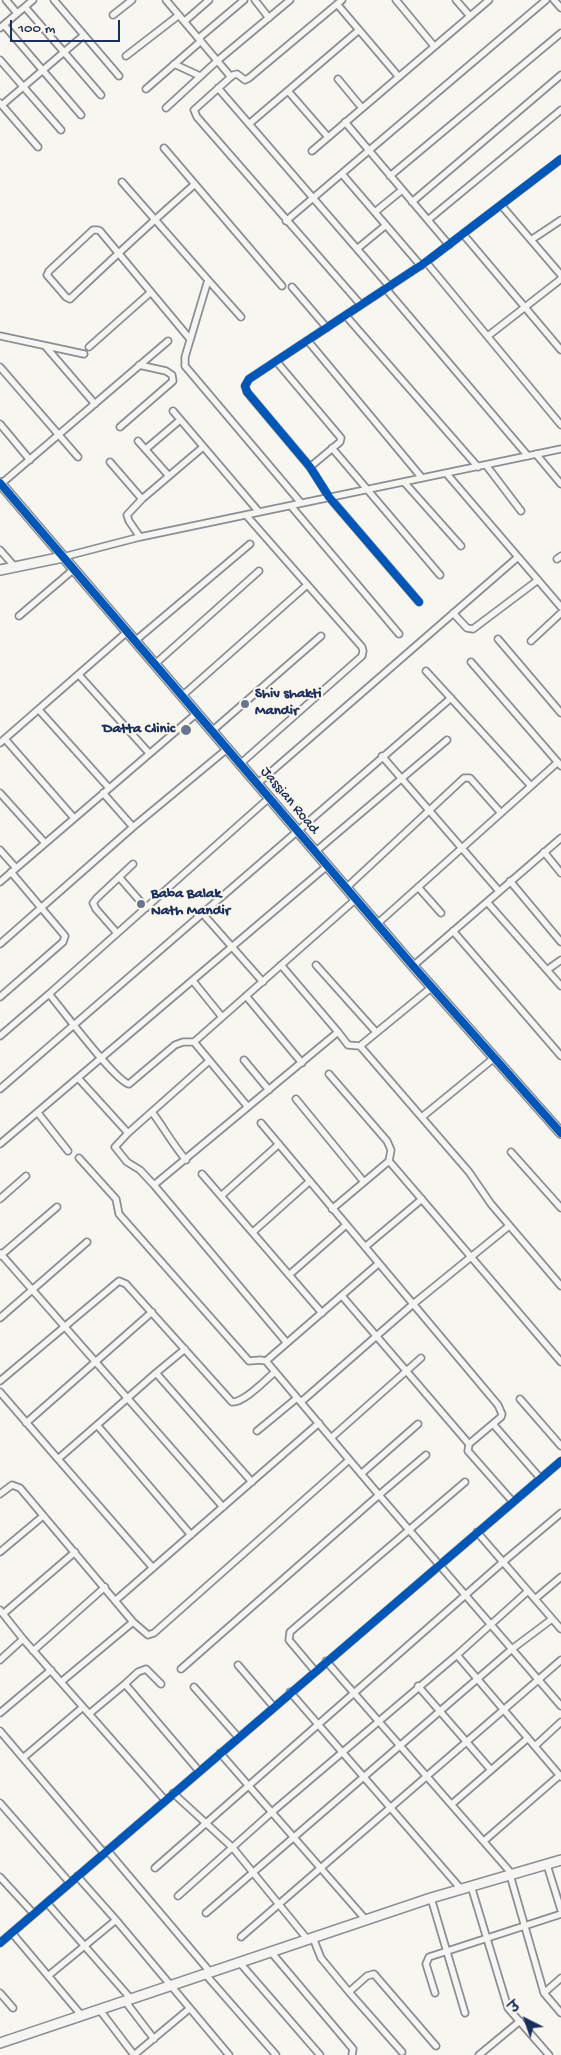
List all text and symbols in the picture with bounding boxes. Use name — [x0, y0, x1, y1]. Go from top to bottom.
scale bar — [12, 10, 122, 42]
text: 100 m — [18, 20, 55, 38]
place label: Shiv shakti Mandir — [255, 686, 321, 721]
marker: Shiv shakti Mandir — [239, 698, 251, 710]
place label: Datta Clinic — [103, 721, 175, 739]
marker: Datta Clinic — [179, 723, 193, 737]
street label: Jassian Road — [256, 764, 322, 838]
place label: Baba Balak Nath Mandir — [151, 886, 230, 921]
marker: Baba Balak Nath Mandir — [135, 898, 147, 910]
north arrow — [501, 1995, 551, 2045]
text: उ — [507, 1999, 525, 2018]

